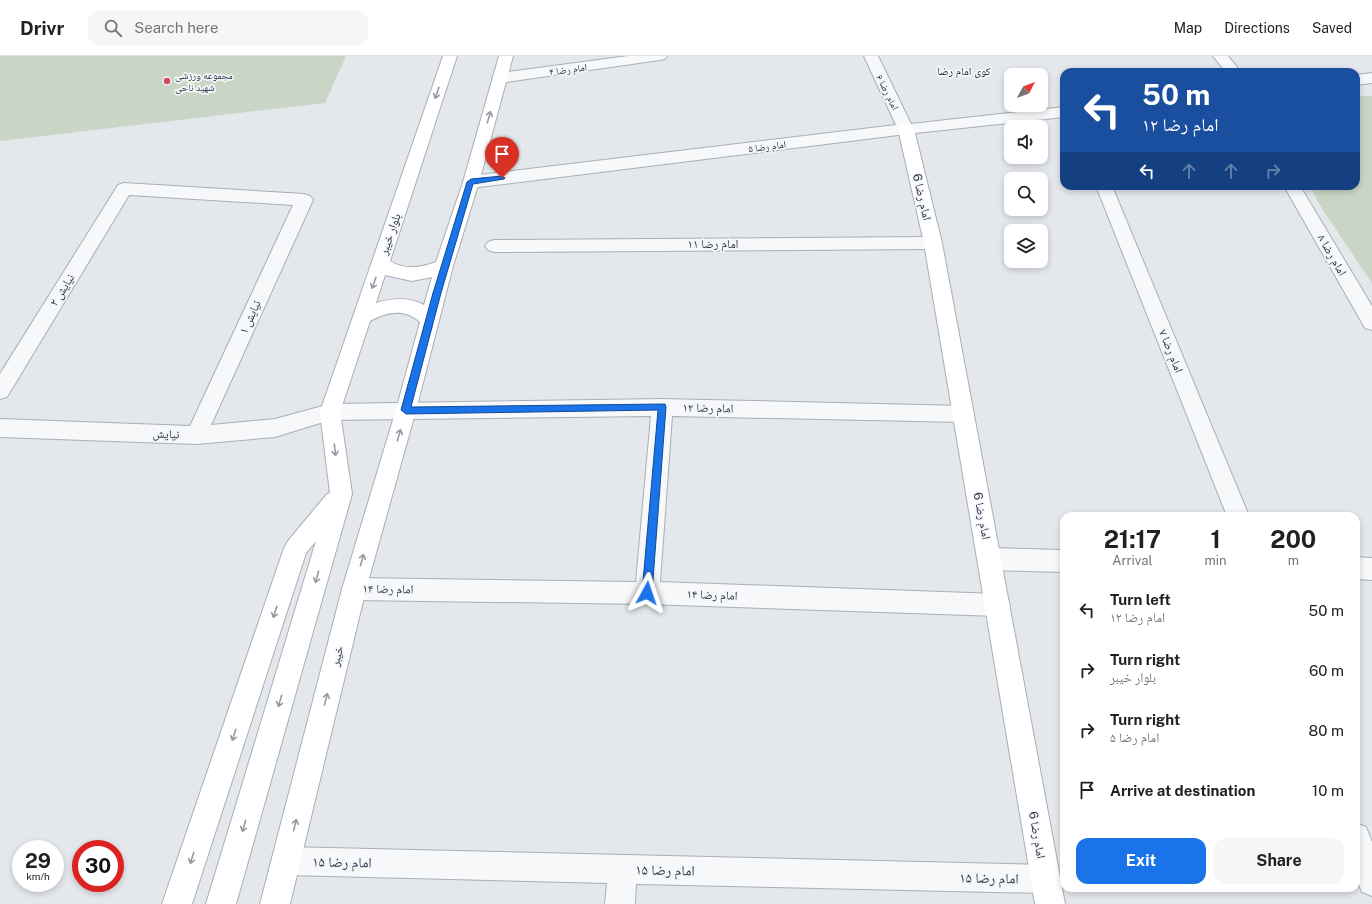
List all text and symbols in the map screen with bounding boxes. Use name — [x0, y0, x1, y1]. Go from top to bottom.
search box — [88, 10, 368, 46]
text: Drivr — [20, 17, 64, 39]
icon: search — [102, 17, 124, 39]
text: Search here — [134, 19, 219, 36]
text: Map — [1174, 20, 1202, 36]
text: Directions — [1224, 20, 1290, 36]
text: Saved — [1312, 20, 1352, 36]
street label: امام رضا ۴ — [548, 60, 588, 80]
district label: کوی امام رضا — [937, 65, 991, 78]
north arrow — [1004, 68, 1048, 112]
map controls — [1004, 68, 1048, 268]
place label: مجموعه ورزشی شهید ناحی — [175, 69, 233, 94]
street label: امام رضا ۶ — [872, 72, 902, 113]
marker: مجموعه ورزشی شهید ناحی — [162, 76, 172, 86]
text: 50 m — [1142, 78, 1210, 111]
icon: left — [1076, 84, 1128, 136]
one-way arrow — [433, 87, 441, 99]
one-way arrow — [486, 111, 493, 124]
text: امام رضا ۱۲ — [1142, 114, 1218, 135]
button: sound — [1004, 120, 1048, 164]
pin — [485, 137, 519, 178]
street label: امام رضا ۵ — [747, 138, 787, 156]
icon: arrive — [491, 143, 513, 165]
icon: left — [1136, 160, 1158, 182]
icon: ahead — [1178, 160, 1200, 182]
icon: ahead — [1220, 160, 1242, 182]
icon: right — [1262, 160, 1284, 182]
street label: امام رضا 6 — [909, 172, 934, 222]
button: search — [1004, 172, 1048, 216]
street label: بلوار خیبر — [376, 212, 404, 257]
button: layers — [1004, 224, 1048, 268]
street label: امام رضا ۸ — [1314, 232, 1350, 279]
street label: امام رضا ۱۱ — [688, 237, 739, 252]
street label: نیایش ۲ — [47, 271, 77, 309]
one-way arrow — [369, 276, 377, 288]
street label: نیایش ۱ — [236, 298, 264, 336]
street label: امام رضا ۷ — [1155, 327, 1186, 375]
street label: امام رضا ۱۲ — [682, 401, 734, 416]
street label: نیایش — [152, 427, 180, 442]
one-way arrow — [396, 429, 403, 442]
one-way arrow — [331, 444, 339, 457]
street label: امام رضا 6 — [970, 491, 993, 541]
text: 21:17 — [1104, 525, 1161, 553]
text: 1 — [1210, 525, 1221, 553]
text: 200 — [1270, 525, 1316, 553]
text: Arrival — [1112, 553, 1152, 568]
text: min — [1205, 553, 1227, 568]
text: m — [1288, 553, 1299, 568]
one-way arrow — [359, 554, 366, 567]
one-way arrow — [313, 570, 320, 583]
position arrow — [626, 572, 668, 614]
street label: امام رضا ۱۴ — [362, 582, 414, 597]
street label: امام رضا ۱۴ — [686, 587, 738, 604]
text: Turn left — [1110, 591, 1171, 608]
icon: left — [1076, 599, 1098, 621]
text: 50 m — [1309, 602, 1344, 619]
one-way arrow — [271, 605, 278, 618]
text: امام رضا ۱۲ — [1110, 610, 1165, 625]
street label: خیبر — [328, 644, 347, 669]
text: Turn right — [1110, 651, 1180, 668]
icon: right — [1076, 659, 1098, 681]
text: 60 m — [1309, 662, 1344, 679]
text: بلوار خیبر — [1110, 670, 1156, 685]
one-way arrow — [323, 693, 331, 706]
one-way arrow — [276, 695, 283, 708]
text: Turn right — [1110, 711, 1180, 728]
icon: right — [1076, 719, 1098, 741]
text: 80 m — [1309, 722, 1344, 739]
one-way arrow — [229, 729, 237, 741]
text: امام رضا ۵ — [1110, 730, 1159, 745]
icon: arrive — [1076, 779, 1098, 801]
text: Arrive at destination — [1110, 782, 1255, 799]
text: 10 m — [1312, 782, 1344, 799]
street label: امام رضا 6 — [1025, 810, 1048, 860]
one-way arrow — [240, 819, 247, 832]
one-way arrow — [291, 819, 299, 832]
button: Exit — [1076, 838, 1206, 884]
button: Share — [1214, 838, 1344, 884]
speed limit sign: 30 — [72, 840, 124, 892]
text: 29 — [25, 849, 51, 873]
one-way arrow — [188, 852, 196, 864]
street label: امام رضا ۱۵ — [312, 853, 372, 873]
street label: امام رضا ۱۵ — [635, 861, 695, 881]
street label: امام رضا ۱۵ — [959, 869, 1019, 889]
text: km/h — [26, 870, 50, 882]

